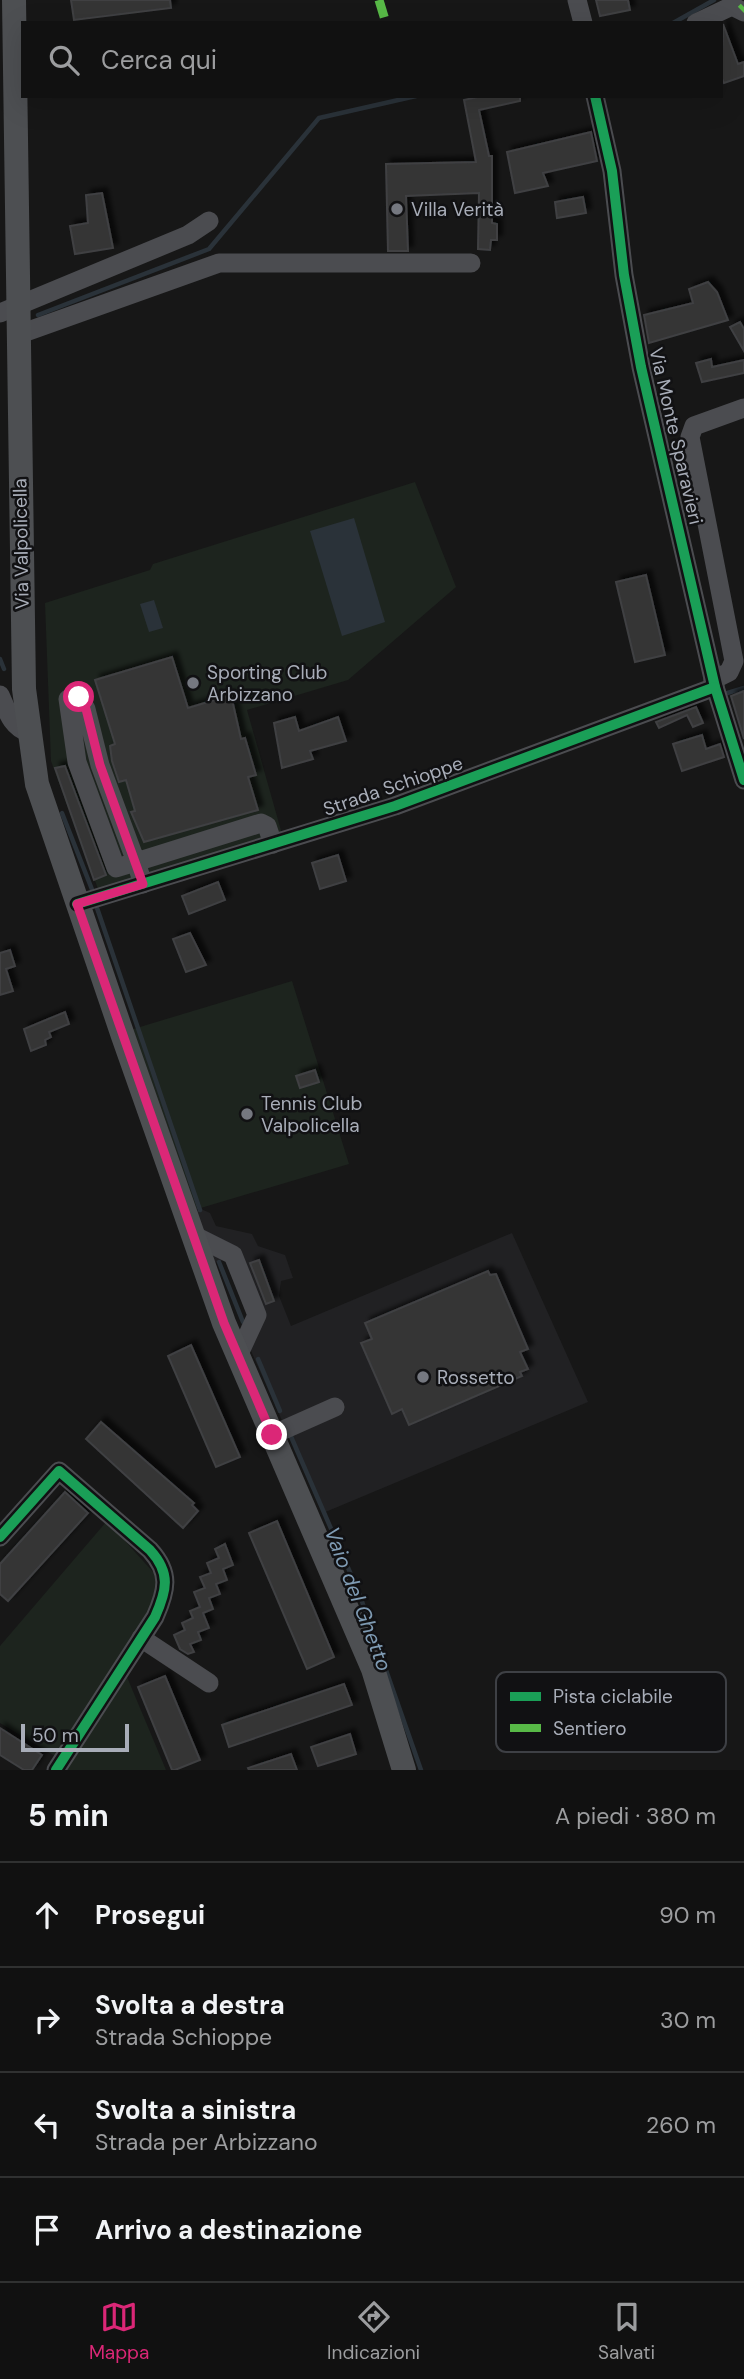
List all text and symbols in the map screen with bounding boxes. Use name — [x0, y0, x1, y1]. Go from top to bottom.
search box — [21, 21, 723, 98]
icon: search — [45, 41, 83, 79]
text: Cerca qui — [101, 43, 217, 77]
place label: Villa Verità — [411, 197, 504, 222]
marker: Villa Verità — [389, 201, 405, 217]
street label: Via Monte Sparavieri — [643, 345, 709, 527]
street label: Via Valpolicella — [7, 478, 35, 610]
place label: Sporting Club Arbizzano — [207, 660, 327, 707]
marker: Sporting Club Arbizzano — [185, 675, 201, 691]
route start — [63, 681, 94, 712]
street label: Strada Schioppe — [320, 750, 466, 822]
place label: Tennis Club Valpolicella — [261, 1091, 362, 1138]
marker: Tennis Club Valpolicella — [239, 1106, 255, 1122]
place label: Rossetto — [437, 1365, 514, 1390]
marker: Rossetto — [415, 1369, 431, 1385]
route end — [256, 1419, 287, 1450]
water label: Vaio del Ghetto — [318, 1523, 398, 1675]
legend — [496, 1672, 726, 1752]
text: Pista ciclabile — [553, 1684, 673, 1709]
text: Sentiero — [553, 1716, 626, 1741]
scale bar — [21, 1721, 130, 1753]
text: 50 m — [32, 1723, 79, 1748]
text: 5 min — [28, 1796, 109, 1835]
text: A piedi · 380 m — [555, 1801, 716, 1831]
icon: ahead — [28, 1896, 66, 1934]
text: Prosegui — [95, 1898, 205, 1932]
text: 90 m — [659, 1900, 716, 1930]
text: Svolta a destra — [95, 1988, 285, 2022]
icon: right — [28, 2001, 66, 2039]
text: 30 m — [660, 2005, 716, 2035]
text: Strada Schioppe — [95, 2022, 272, 2052]
text: Svolta a sinistra — [95, 2093, 296, 2127]
icon: left — [28, 2106, 66, 2144]
text: 260 m — [646, 2110, 716, 2140]
text: Strada per Arbizzano — [95, 2127, 318, 2157]
icon: arrive — [28, 2211, 66, 2249]
text: Arrivo a destinazione — [95, 2213, 362, 2247]
tab: Mappa — [89, 2298, 149, 2365]
tab: Indicazioni — [327, 2298, 420, 2365]
tab: Salvati — [598, 2298, 655, 2365]

